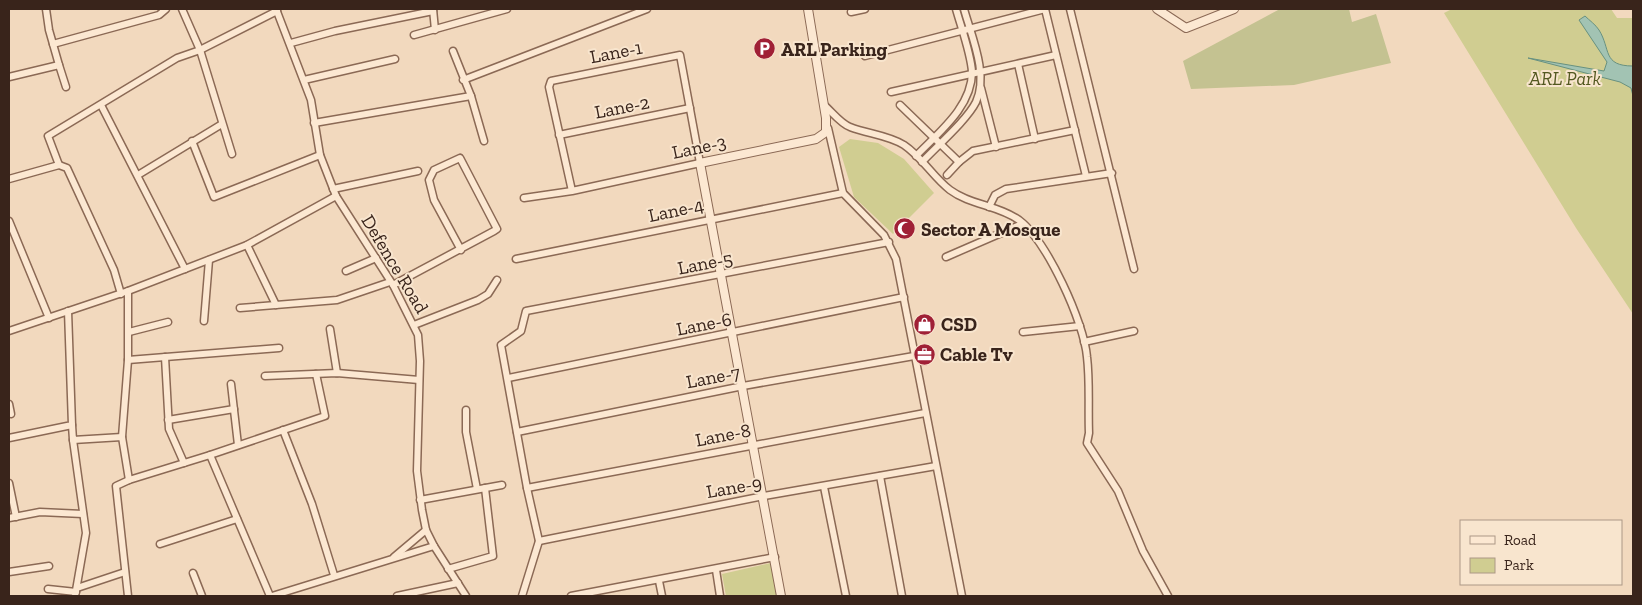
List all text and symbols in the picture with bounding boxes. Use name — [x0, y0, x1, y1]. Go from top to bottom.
street label: Lane-1 — [588, 36, 644, 68]
parking icon: ARL Parking — [753, 37, 777, 61]
place label: ARL Parking — [781, 38, 887, 61]
park label: ARL Park — [1528, 67, 1601, 90]
street label: Lane-2 — [593, 90, 651, 124]
street label: Lane-3 — [670, 130, 728, 164]
street label: Lane-4 — [646, 193, 706, 227]
street label: Defence Road — [357, 211, 434, 318]
mosque icon: Sector A Mosque — [893, 217, 917, 241]
place label: Sector A Mosque — [921, 218, 1060, 241]
street label: Lane-5 — [676, 246, 734, 280]
street label: Lane-6 — [674, 307, 734, 341]
shop icon: CSD — [913, 312, 937, 336]
place label: CSD — [941, 313, 977, 336]
office icon: Cable Tv — [912, 342, 936, 366]
place label: Cable Tv — [940, 343, 1013, 366]
street label: Lane-7 — [684, 361, 742, 393]
street label: Lane-8 — [693, 418, 753, 452]
street label: Lane-9 — [704, 471, 764, 503]
legend — [1460, 520, 1622, 585]
text: Road — [1504, 531, 1537, 549]
text: Park — [1504, 556, 1534, 574]

